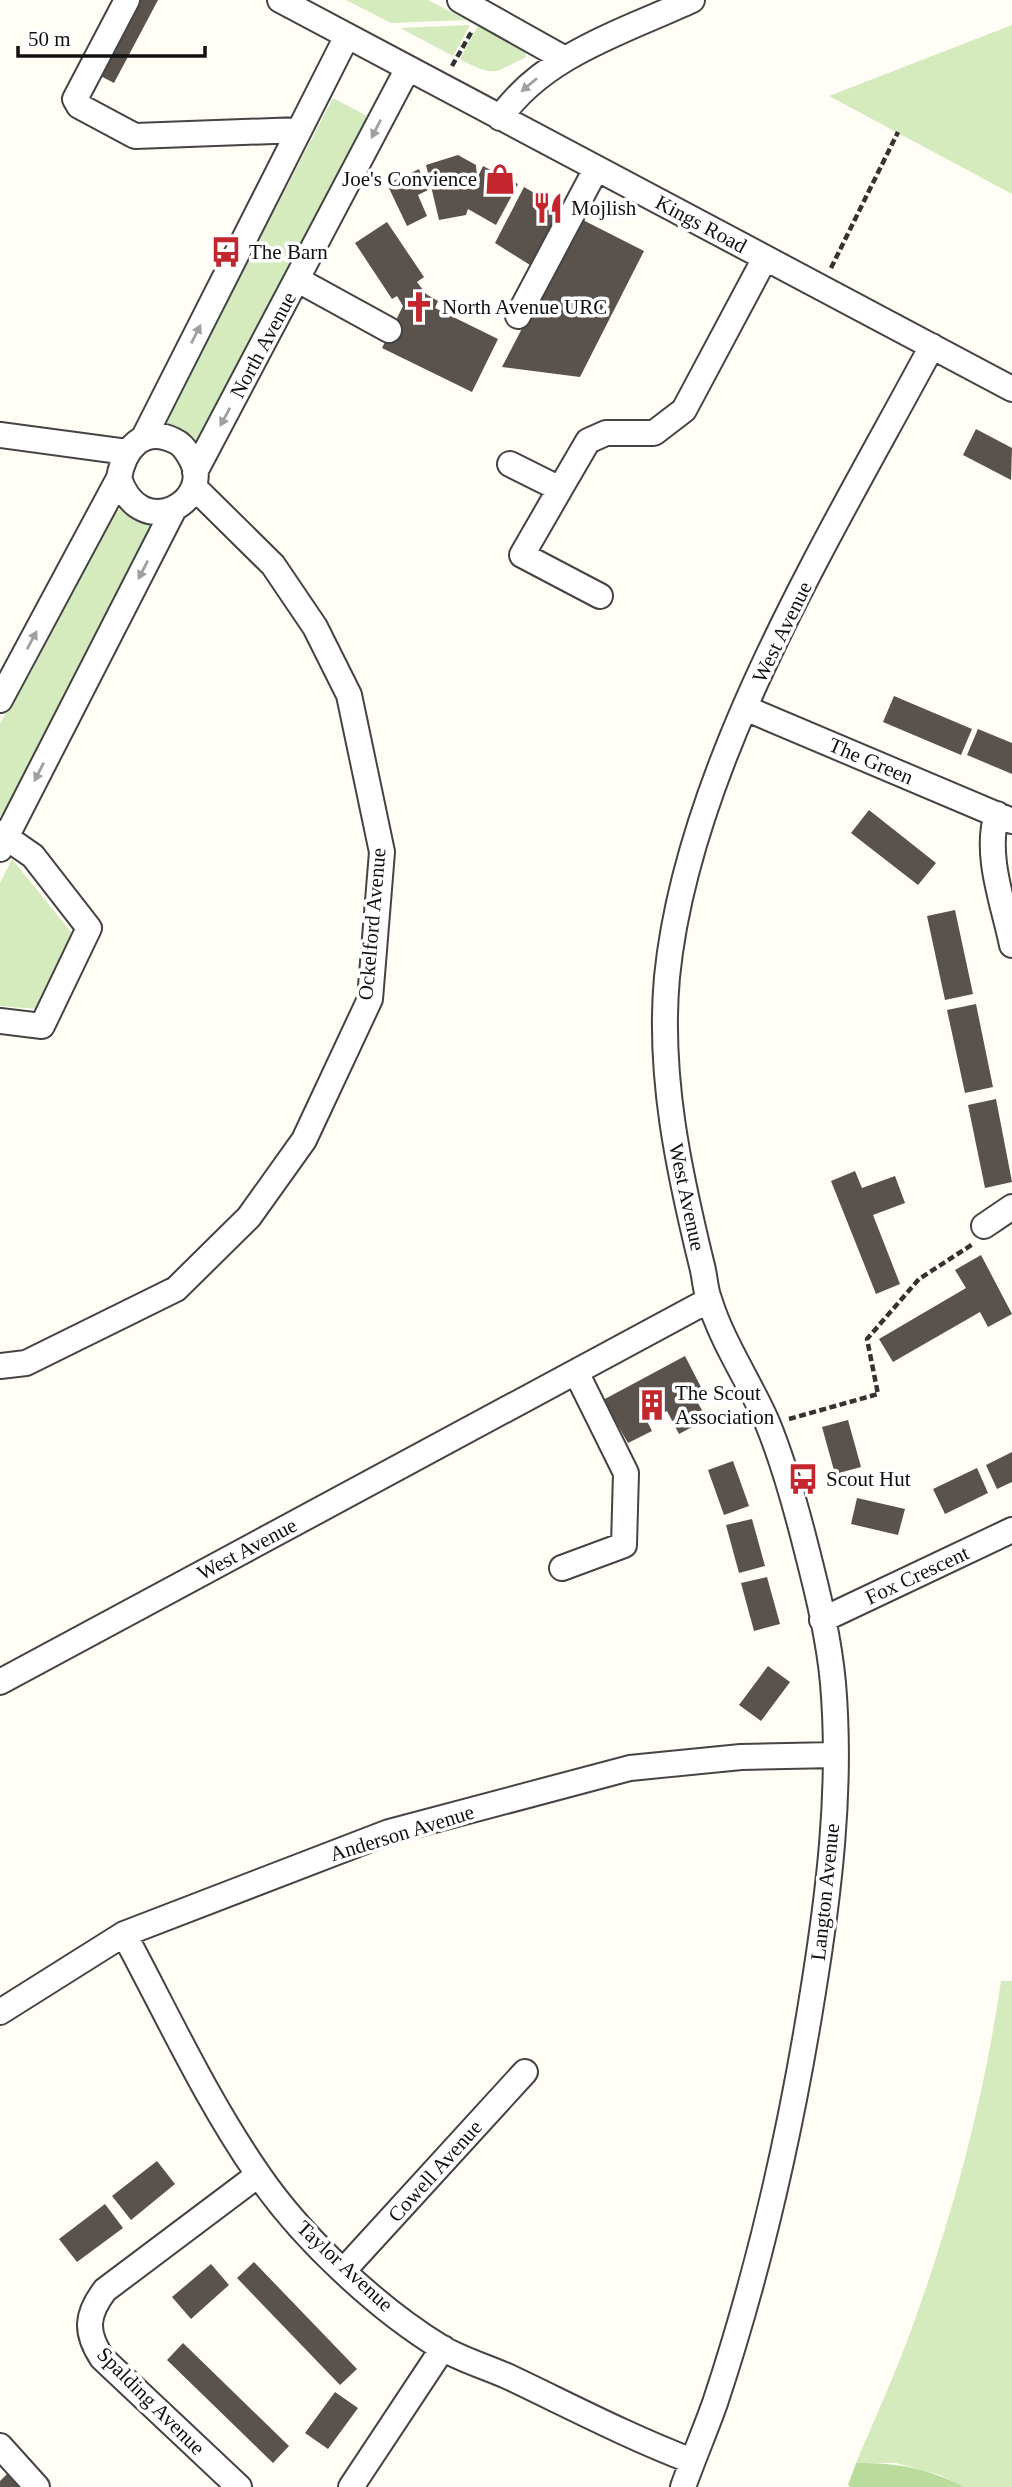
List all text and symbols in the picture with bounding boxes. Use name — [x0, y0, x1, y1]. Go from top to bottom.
scale bar — [18, 14, 205, 58]
text: 50 m — [28, 27, 71, 51]
one-way arrow — [520, 77, 538, 93]
one-way arrow — [371, 119, 382, 139]
shop icon: Joe's Convience — [483, 162, 517, 196]
place label: Joe's Convience — [342, 167, 477, 191]
street label: Kings Road — [651, 190, 751, 258]
restaurant icon: Mojlish — [531, 191, 565, 225]
place label: Mojlish — [571, 196, 637, 220]
bus stop icon: The Barn — [209, 235, 243, 269]
place label: The Barn — [249, 240, 328, 264]
street label: North Avenue — [225, 288, 301, 402]
church icon: North Avenue URC — [402, 290, 436, 324]
place label: North Avenue URC — [442, 295, 607, 319]
one-way arrow — [191, 324, 202, 344]
one-way arrow — [219, 407, 231, 427]
one-way arrow — [137, 560, 148, 580]
street label: West Avenue — [747, 578, 817, 686]
one-way arrow — [26, 630, 38, 650]
street label: The Green — [825, 733, 917, 790]
one-way arrow — [34, 763, 46, 783]
street label: Ockelford Avenue — [353, 847, 391, 1001]
street label: West Avenue — [664, 1141, 710, 1253]
place label: The Scout Association — [675, 1381, 775, 1429]
building icon: The Scout Association — [635, 1388, 669, 1422]
bus stop icon: Scout Hut — [786, 1462, 820, 1496]
place label: Scout Hut — [826, 1467, 911, 1491]
street label: West Avenue — [193, 1513, 301, 1585]
street label: Fox Crescent — [861, 1541, 973, 1609]
street label: Anderson Avenue — [327, 1800, 477, 1866]
street label: Langton Avenue — [806, 1822, 844, 1962]
street label: Cowell Avenue — [383, 2115, 487, 2227]
street label: Taylor Avenue — [292, 2215, 398, 2317]
street label: Spalding Avenue — [92, 2342, 210, 2460]

